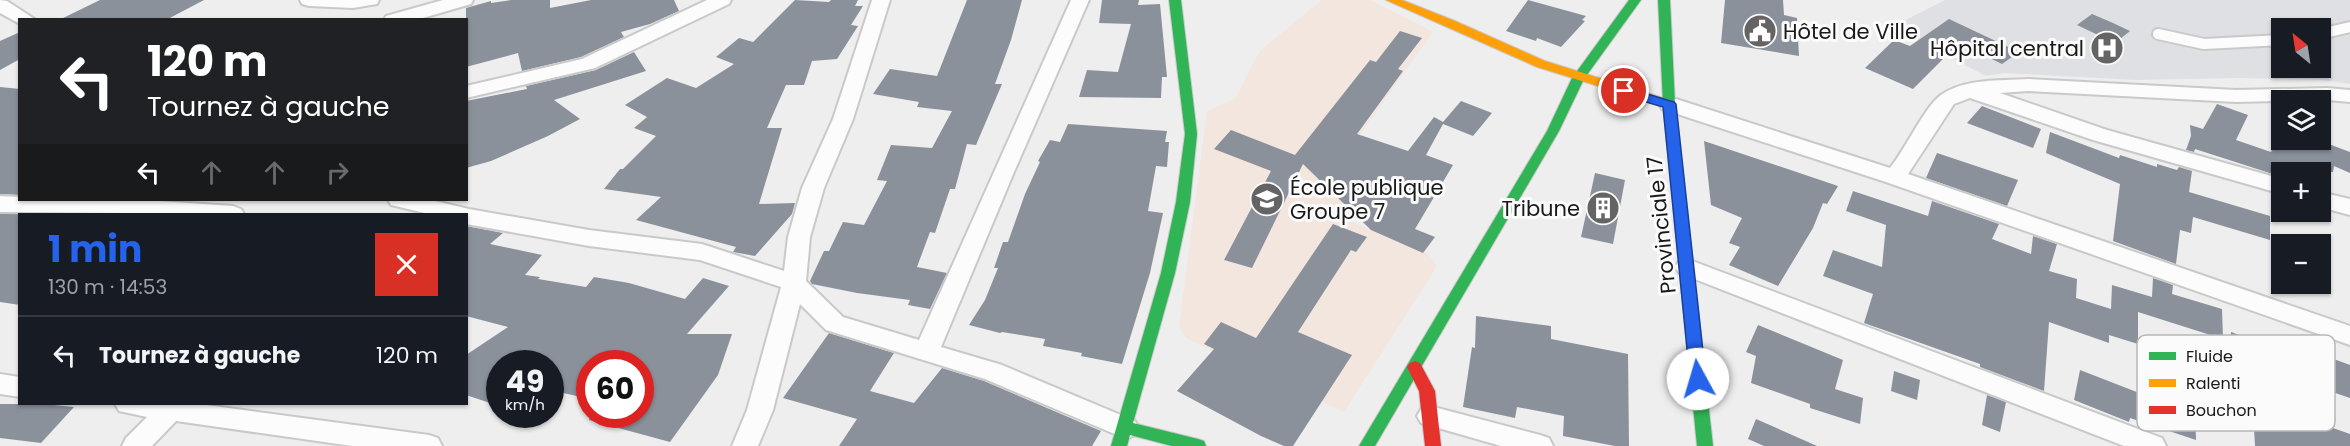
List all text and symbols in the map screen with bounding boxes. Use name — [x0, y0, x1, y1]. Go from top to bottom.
public building icon: Hôtel de Ville — [1742, 13, 1778, 49]
place label: Hôtel de Ville — [1783, 17, 1918, 46]
north arrow — [2271, 18, 2331, 78]
map controls — [2271, 18, 2331, 294]
hospital icon: Hôpital central — [2089, 30, 2125, 66]
text: 120 m — [147, 32, 268, 91]
place label: Hôpital central — [1930, 34, 2084, 63]
icon: left — [48, 42, 126, 120]
pin — [1598, 65, 1649, 116]
icon: arrive — [1607, 74, 1640, 107]
text: Tournez à gauche — [147, 88, 389, 125]
button: layers — [2271, 90, 2331, 150]
street label: Provinciale 17 — [1639, 155, 1683, 295]
icon: left — [132, 156, 165, 189]
icon: ahead — [195, 156, 228, 189]
icon: ahead — [258, 156, 291, 189]
icon: right — [321, 156, 354, 189]
button: + — [2271, 162, 2331, 222]
place label: École publique Groupe 7 — [1290, 173, 1444, 226]
school or university icon: École publique Groupe 7 — [1249, 181, 1285, 217]
building icon: Tribune — [1585, 190, 1621, 226]
place label: Tribune — [1502, 194, 1580, 223]
text: 1 min — [48, 224, 142, 275]
button: close — [375, 233, 438, 296]
button: − — [2271, 234, 2331, 294]
text: 130 m · 14:53 — [48, 273, 167, 301]
legend — [2137, 335, 2335, 431]
icon: left — [48, 339, 81, 372]
text: Tournez à gauche — [99, 340, 300, 371]
text: 120 m — [376, 340, 438, 371]
text: Fluide — [2186, 345, 2233, 368]
position arrow — [1666, 347, 1730, 411]
speed limit sign: 60 — [576, 350, 654, 428]
text: 49 — [506, 360, 544, 403]
text: Ralenti — [2186, 372, 2240, 395]
text: km/h — [505, 394, 545, 415]
text: Bouchon — [2186, 399, 2257, 422]

